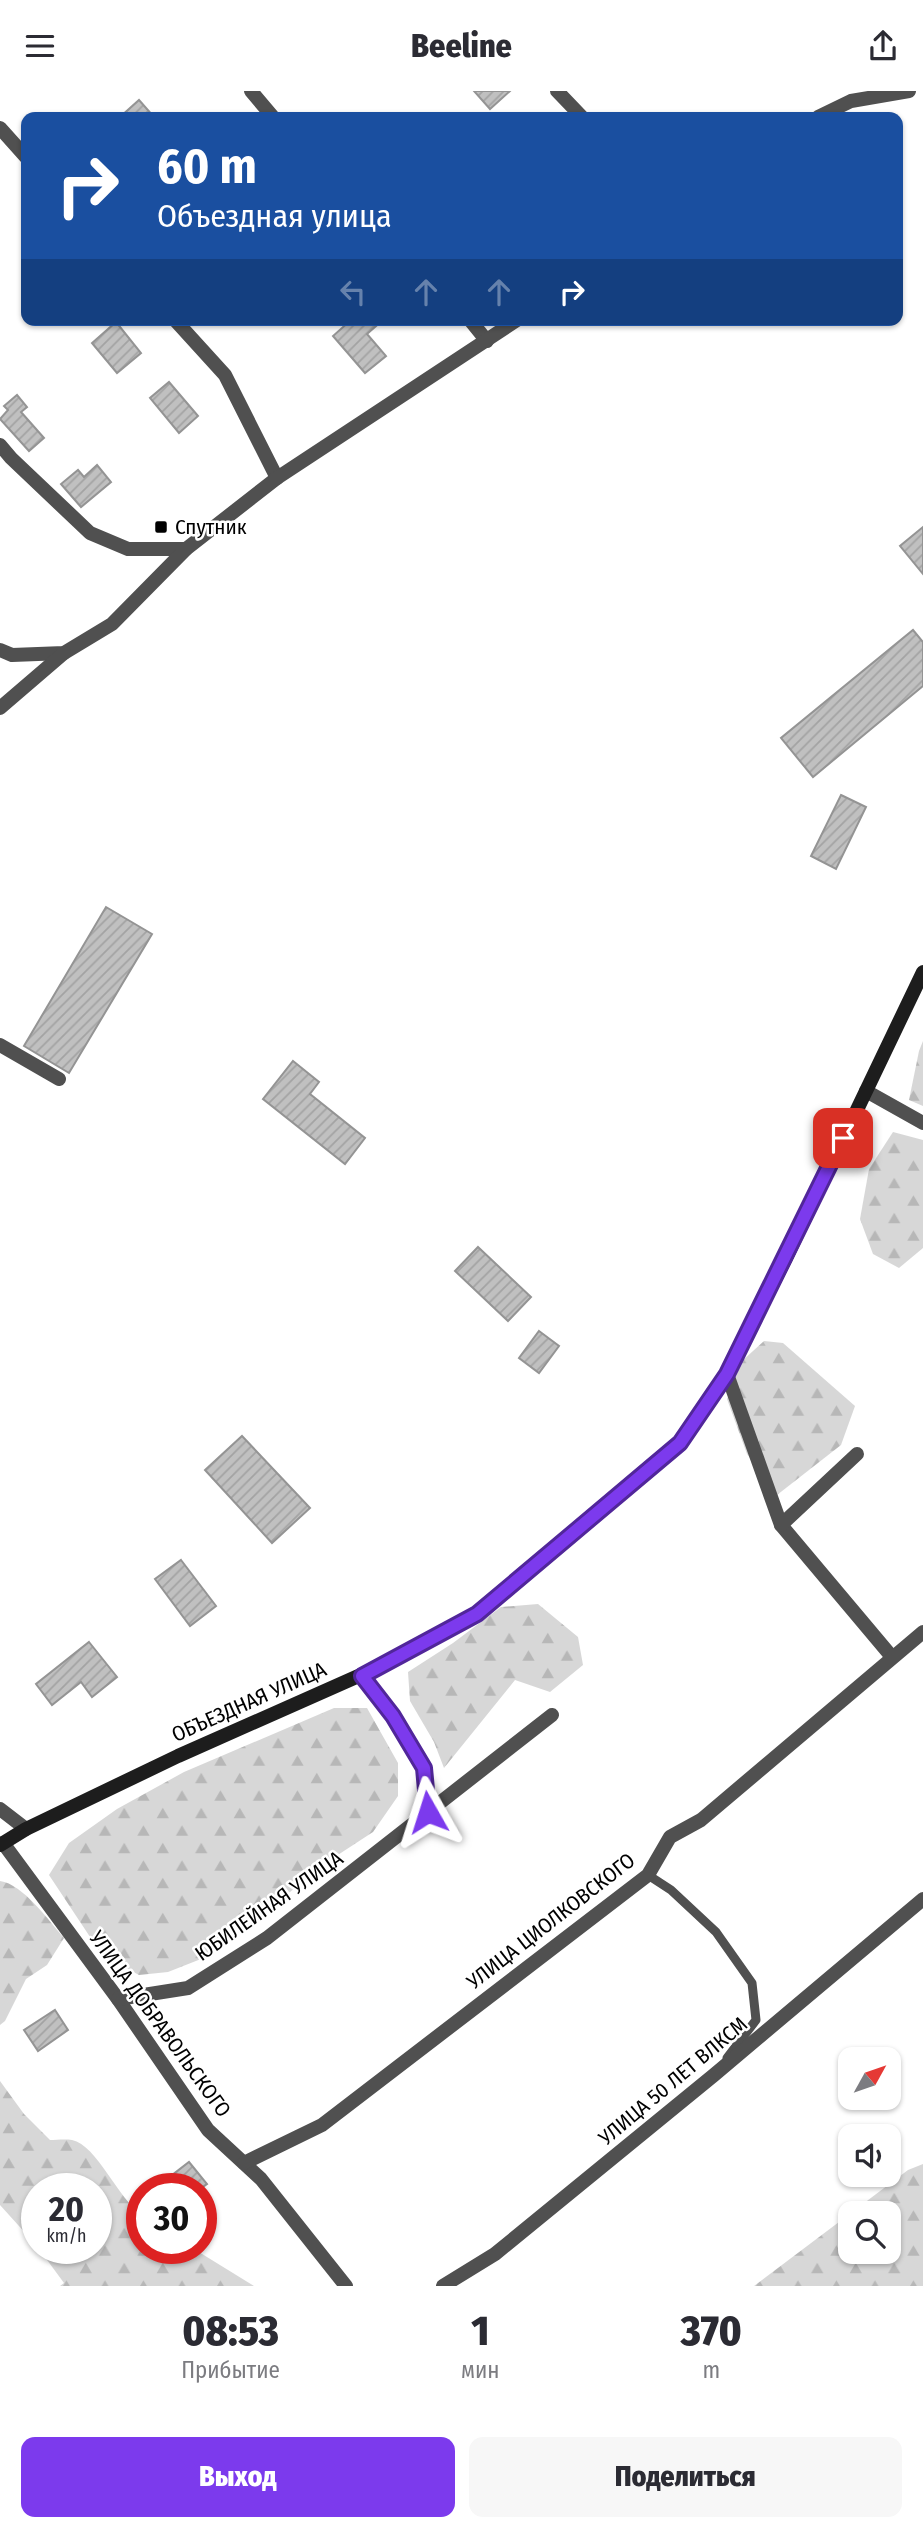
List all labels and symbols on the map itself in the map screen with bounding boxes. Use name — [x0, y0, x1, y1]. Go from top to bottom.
place label: Спутник — [175, 514, 247, 540]
marker: Спутник — [153, 519, 169, 535]
pin — [813, 1108, 873, 1168]
street label: ОБЪЕЗДНАЯ УЛИЦА — [168, 1656, 330, 1748]
position arrow — [391, 1775, 465, 1849]
street label: ЮБИЛЕЙНАЯ УЛИЦА — [190, 1845, 348, 1967]
street label: УЛИЦА ЦИОЛКОВСКОГО — [461, 1847, 640, 1995]
street label: УЛИЦА ДОБРАВОЛЬСКОГО — [83, 1925, 236, 2122]
street label: УЛИЦА 50 ЛЕТ ВЛКСМ — [593, 2011, 753, 2151]
north arrow — [838, 2047, 901, 2111]
speed limit sign: 30 — [126, 2173, 217, 2264]

